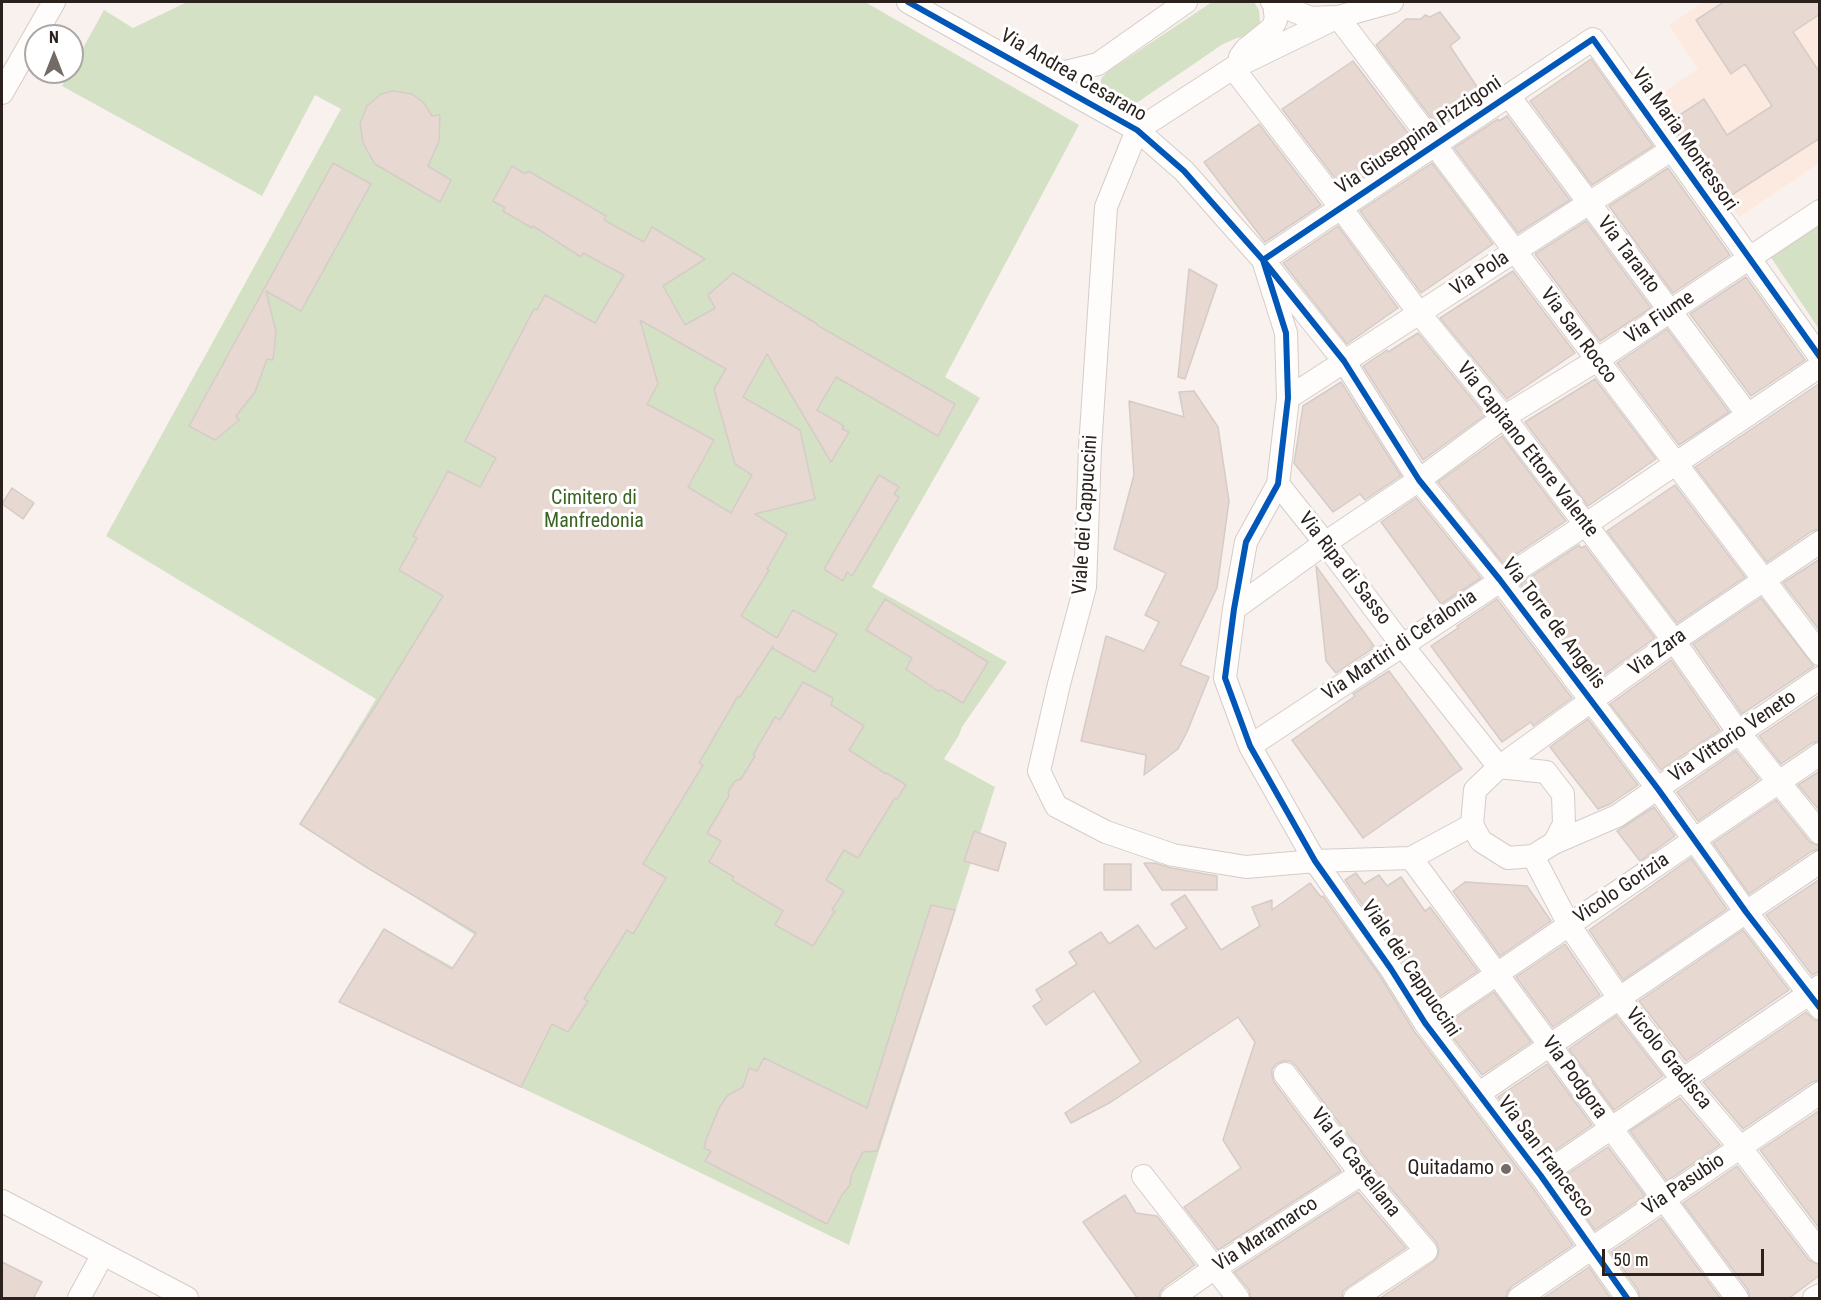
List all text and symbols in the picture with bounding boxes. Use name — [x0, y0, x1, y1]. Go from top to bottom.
north arrow — [24, 24, 84, 84]
street label: Via Andrea Cesarano — [996, 24, 1150, 128]
text: N — [49, 28, 59, 47]
street label: Via Maria Montessori — [1626, 64, 1742, 216]
street label: Via Giuseppina Pizzigoni — [1332, 72, 1506, 200]
street label: Via Taranto — [1591, 212, 1665, 298]
street label: Via Pola — [1446, 246, 1514, 302]
street label: Via San Rocco — [1534, 284, 1622, 388]
street label: Via Fiume — [1621, 286, 1699, 350]
street label: Via Capitano Ettore Valente — [1451, 358, 1603, 542]
street label: Viale dei Cappuccini — [1068, 434, 1104, 596]
park label: Cimitero di Manfredonia — [544, 487, 644, 534]
street label: Via Ripa di Sasso — [1293, 508, 1395, 630]
street label: Via Torre de Angelis — [1496, 554, 1610, 694]
street label: Via Martiri di Cefalonia — [1318, 585, 1482, 707]
street label: Via Zara — [1625, 624, 1691, 682]
street label: Via Vittorio Veneto — [1665, 686, 1801, 788]
street label: Vicolo Gorizia — [1570, 848, 1674, 930]
street label: Viale dei Cappuccini — [1355, 896, 1465, 1042]
street label: Vicolo Gradisca — [1620, 1003, 1716, 1115]
street label: Via Podgora — [1536, 1032, 1612, 1124]
street label: Via San Francesco — [1492, 1092, 1598, 1222]
street label: Via la Castellana — [1305, 1104, 1405, 1222]
street label: Via Pasubio — [1638, 1149, 1730, 1221]
place label: Quitadamo — [1408, 1157, 1494, 1181]
marker: Quitadamo — [1499, 1162, 1513, 1176]
street label: Via Maramarco — [1209, 1192, 1323, 1278]
scale bar — [1605, 1237, 1767, 1275]
text: 50 m — [1613, 1249, 1648, 1270]

